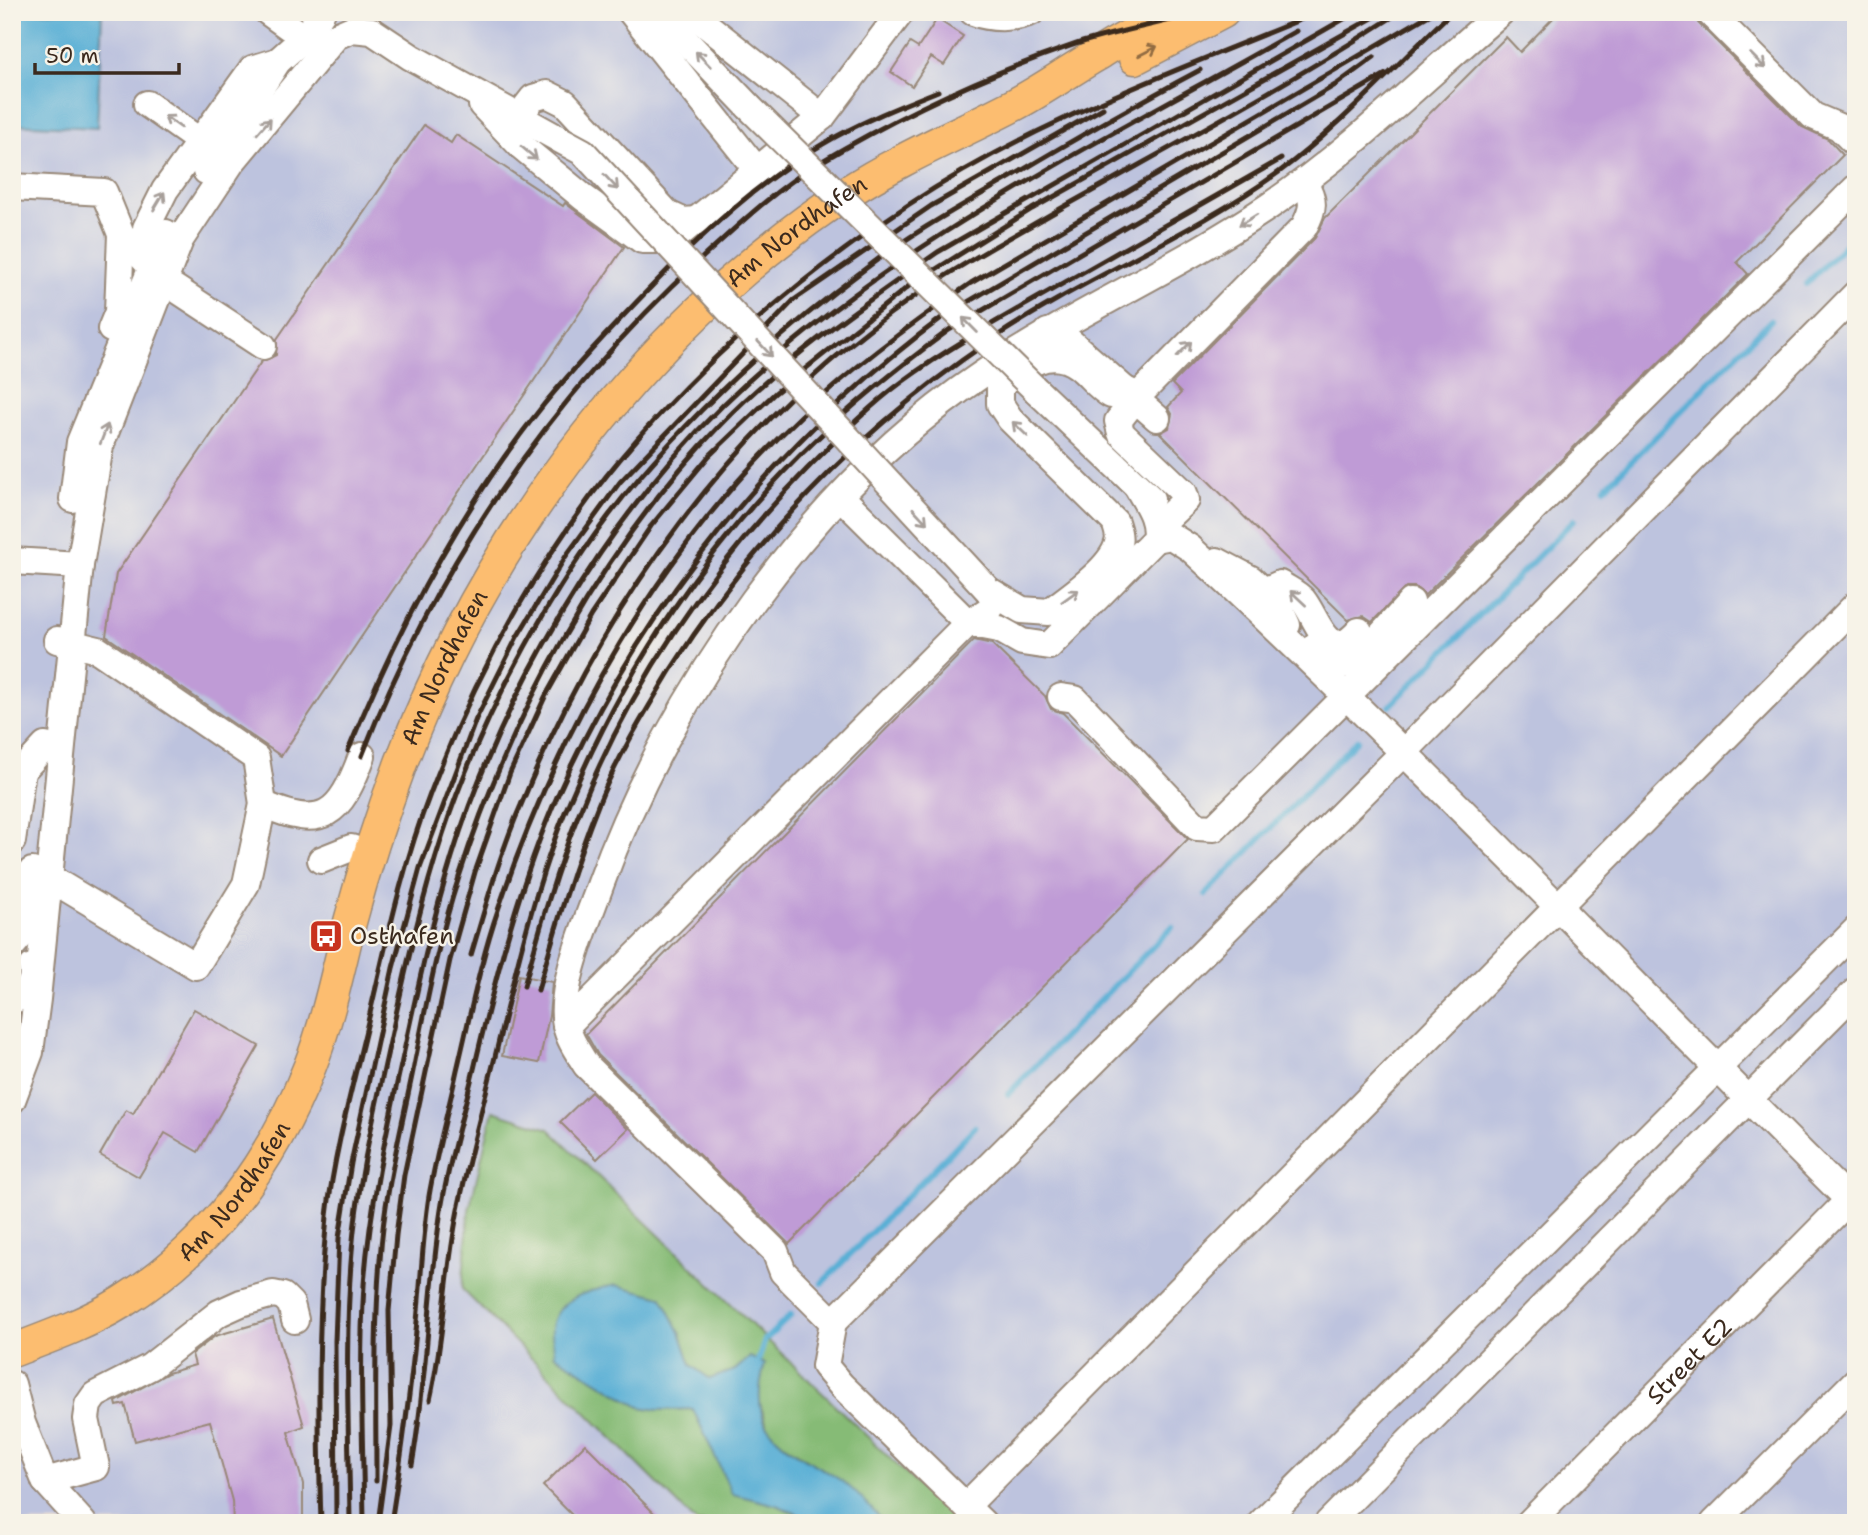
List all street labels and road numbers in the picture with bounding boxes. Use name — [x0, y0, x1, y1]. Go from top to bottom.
street label: Am Nordhafen — [719, 168, 873, 295]
street label: Am Nordhafen — [393, 584, 495, 750]
street label: Am Nordhafen — [171, 1116, 298, 1269]
street label: Street E2 — [1639, 1311, 1739, 1411]

